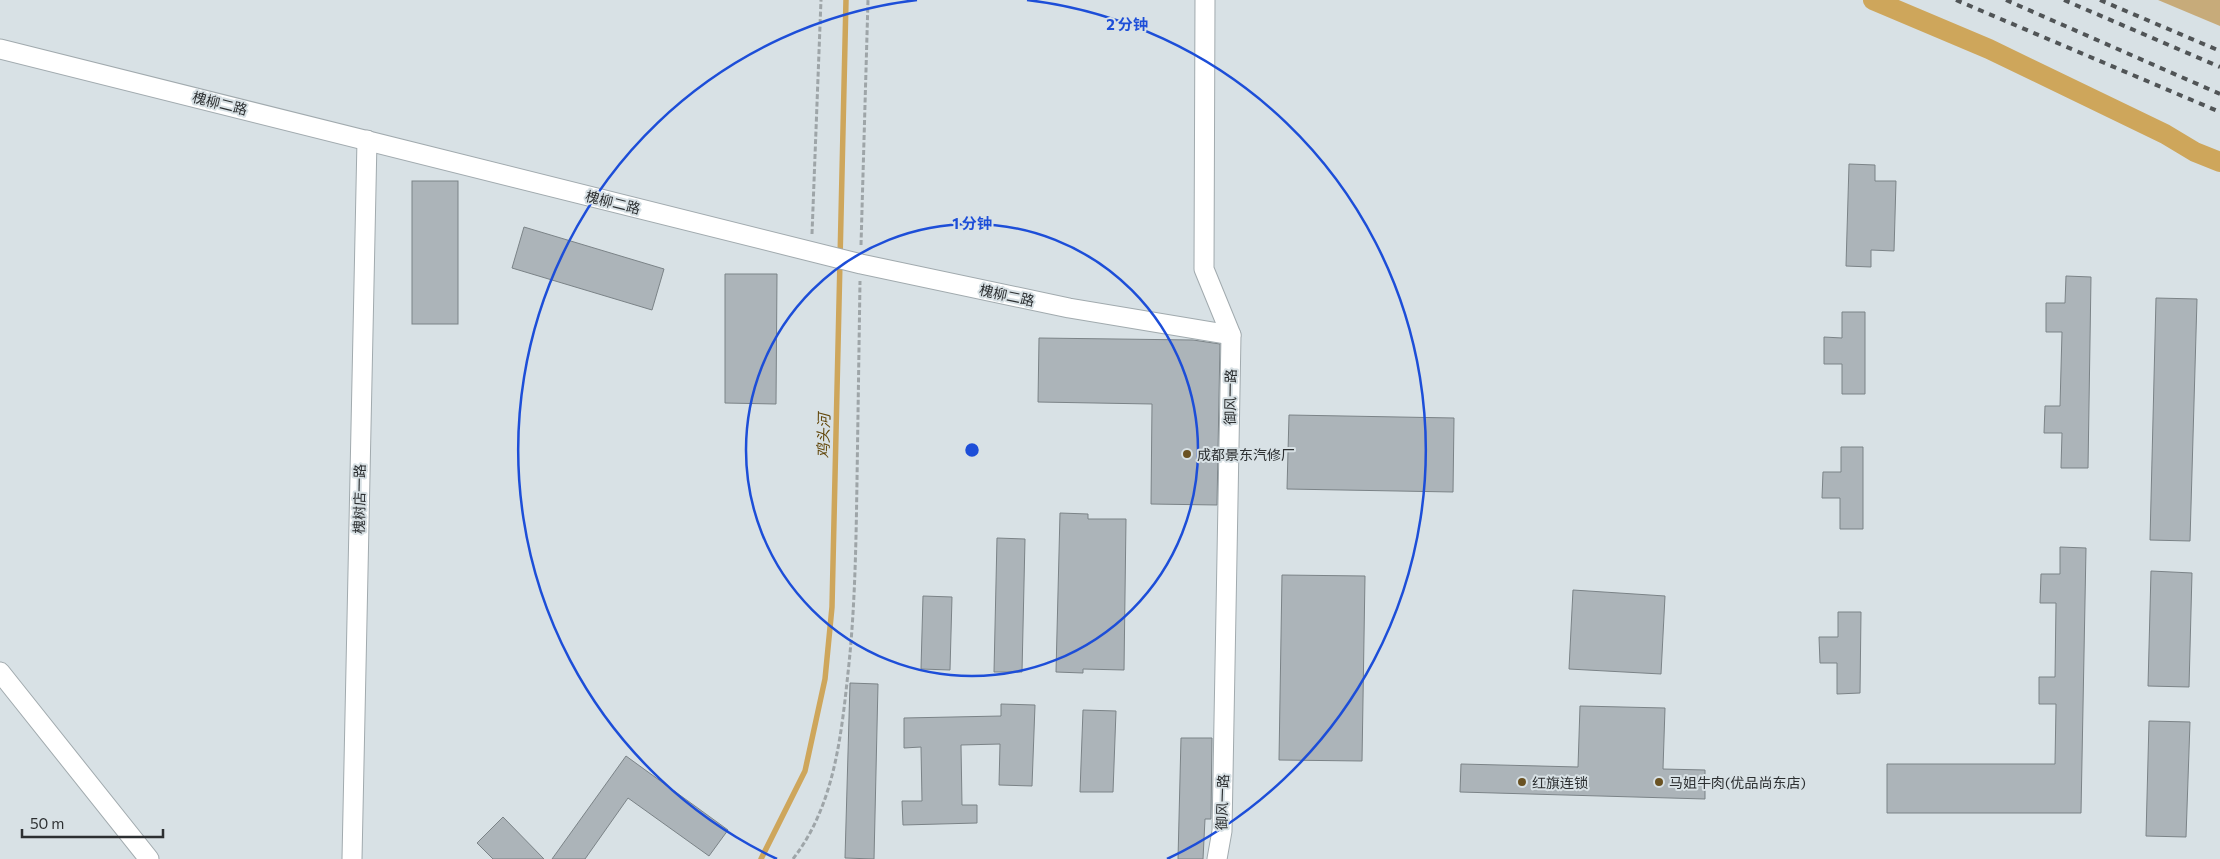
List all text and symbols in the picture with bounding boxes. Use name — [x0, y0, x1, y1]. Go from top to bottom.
text: 2 分钟 — [1106, 15, 1148, 33]
street label: 槐柳二路 — [191, 88, 249, 118]
street label: 槐柳二路 — [584, 187, 642, 217]
text: 1 分钟 — [952, 214, 992, 232]
street label: 槐柳二路 — [978, 281, 1036, 309]
street label: 御风一路 — [1221, 369, 1239, 425]
water label: 鸡头河 — [814, 410, 832, 459]
centre of rings — [963, 441, 981, 459]
place label: 成都景东汽修厂 — [1197, 446, 1295, 463]
marker: 成都景东汽修厂 — [1181, 448, 1193, 460]
street label: 槐树店一路 — [350, 464, 368, 534]
street label: 御风一路 — [1213, 774, 1231, 830]
place label: 红旗连锁 — [1532, 774, 1588, 791]
place label: 马姐牛肉(优品尚东店) — [1669, 774, 1806, 791]
marker: 红旗连锁 — [1516, 776, 1528, 788]
marker: 马姐牛肉(优品尚东店) — [1653, 776, 1665, 788]
scale bar — [22, 806, 164, 838]
text: 50 m — [30, 814, 64, 832]

